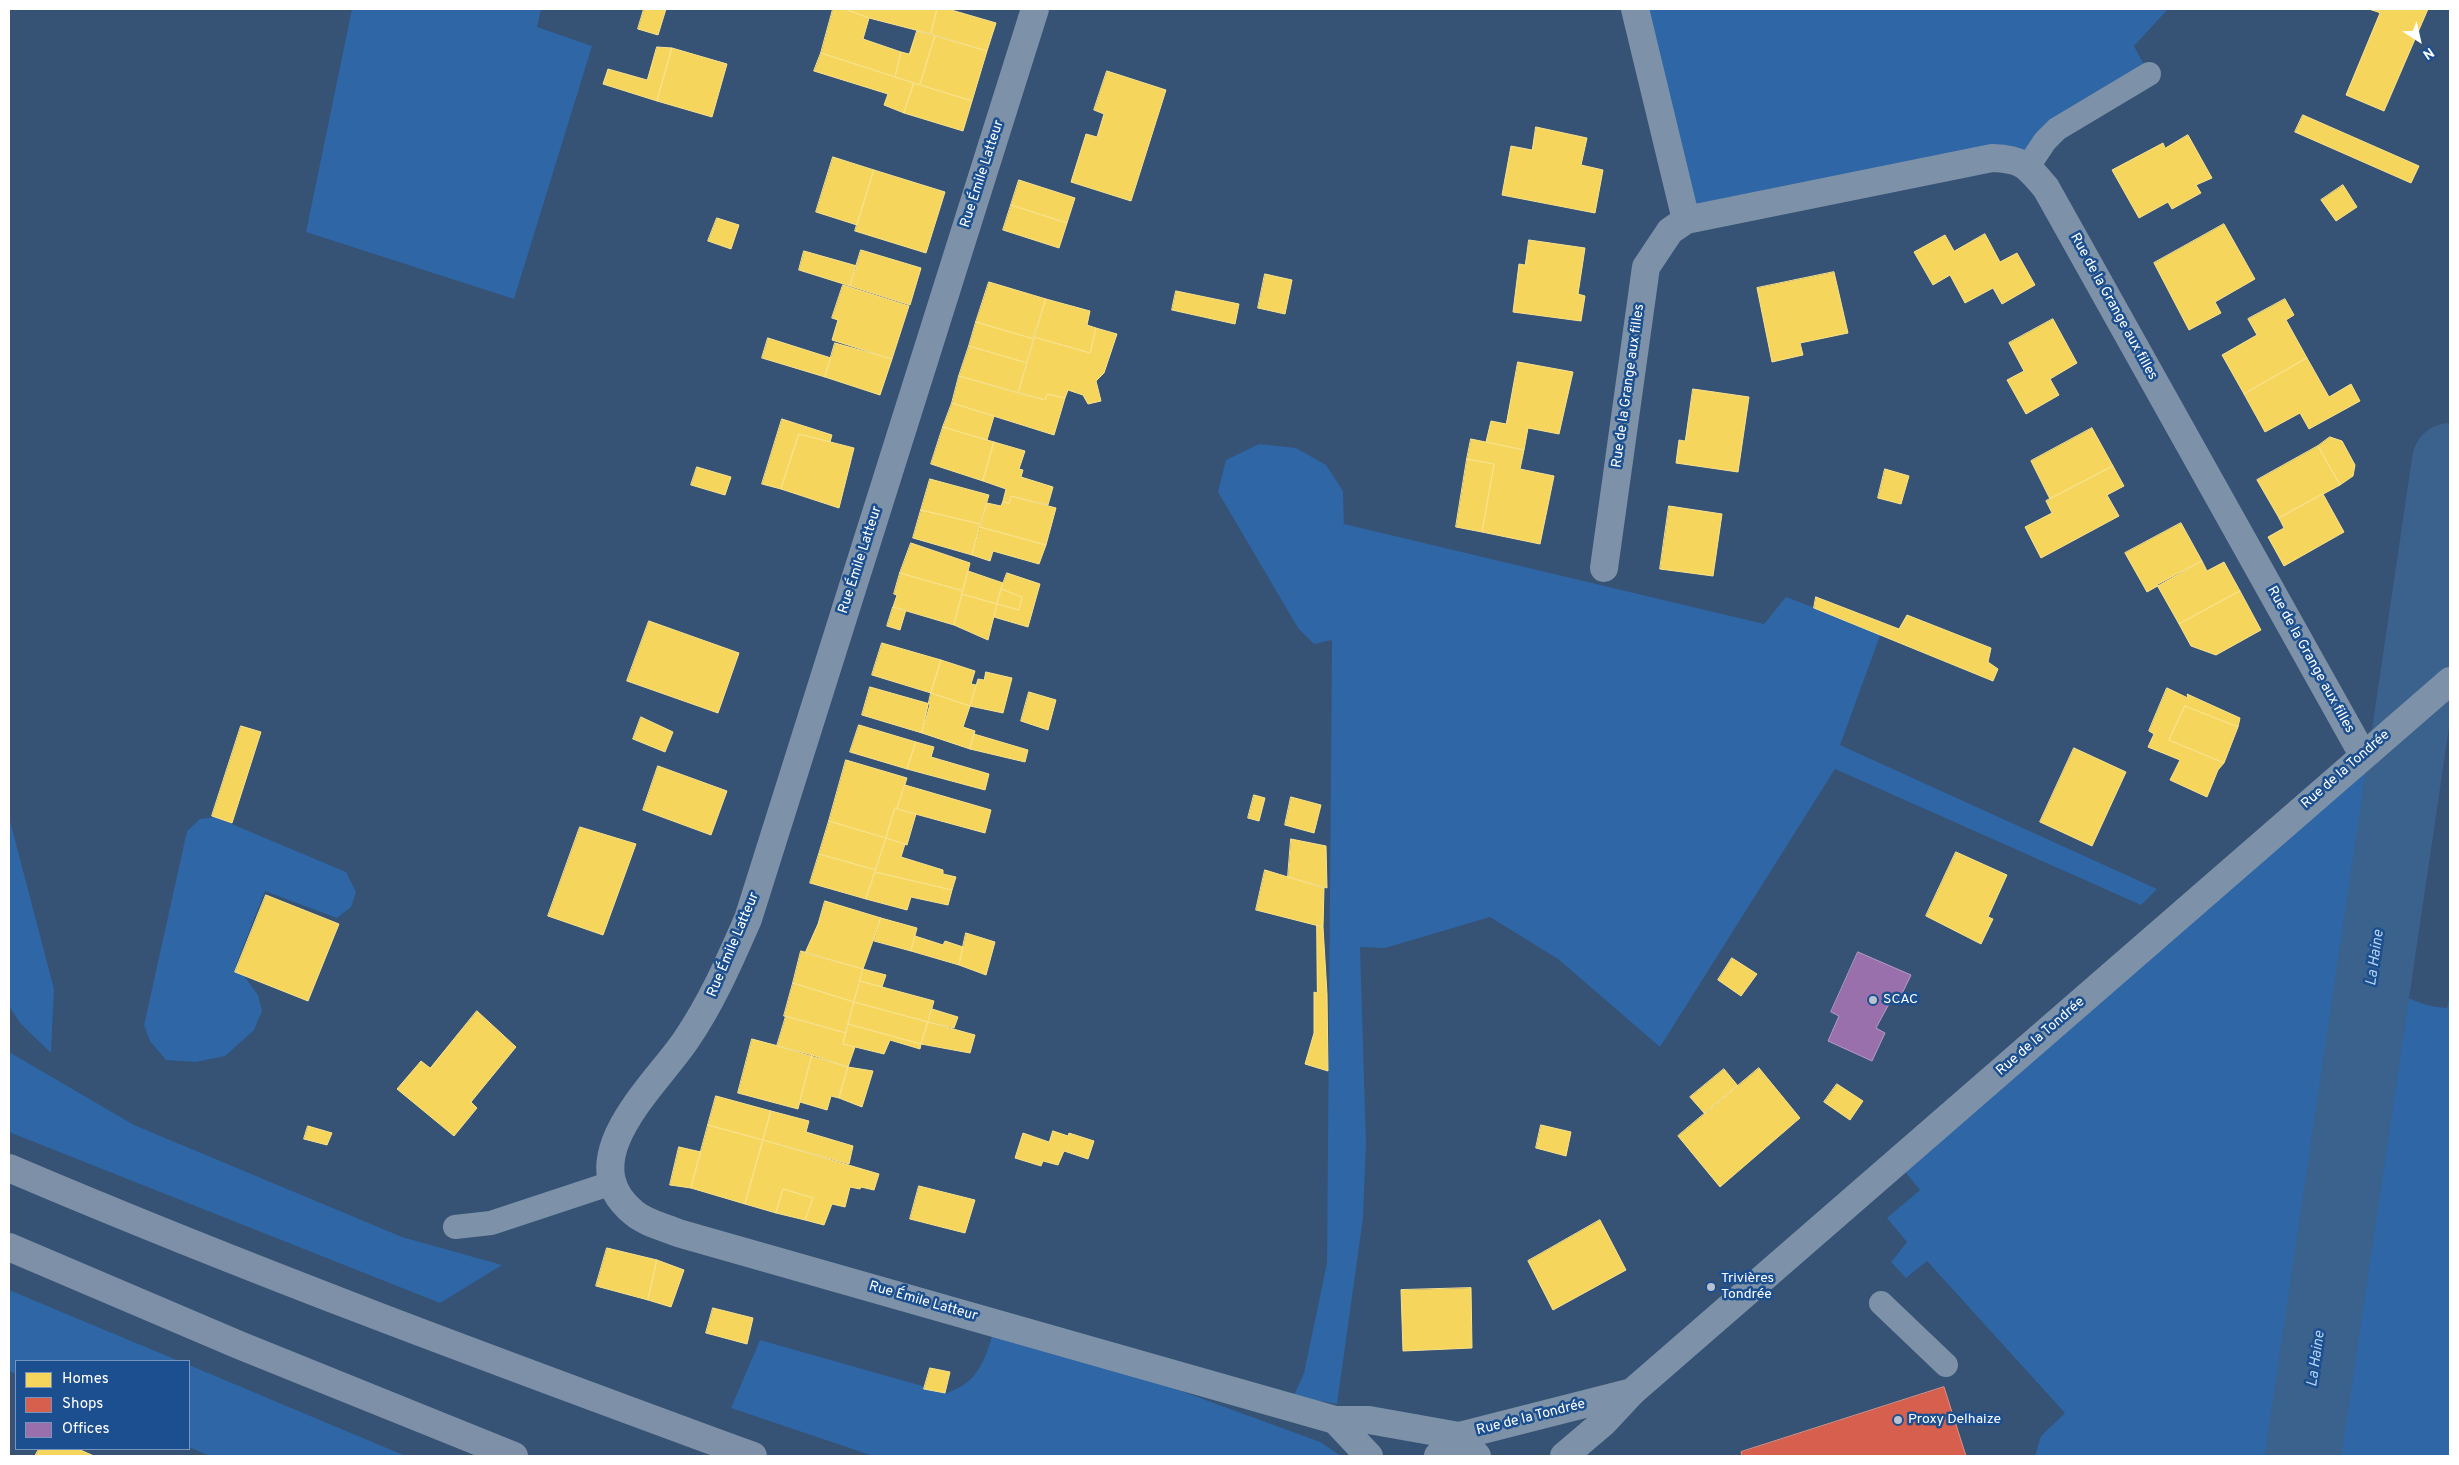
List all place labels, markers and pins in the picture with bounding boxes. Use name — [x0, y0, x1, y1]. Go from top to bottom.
place label: SCAC — [1883, 992, 1918, 1008]
marker: SCAC — [1867, 994, 1879, 1006]
place label: Trivières Tondrée — [1721, 1271, 1774, 1304]
marker: Trivières Tondrée — [1705, 1281, 1717, 1293]
place label: Proxy Delhaize — [1908, 1412, 2001, 1428]
marker: Proxy Delhaize — [1892, 1414, 1904, 1426]

